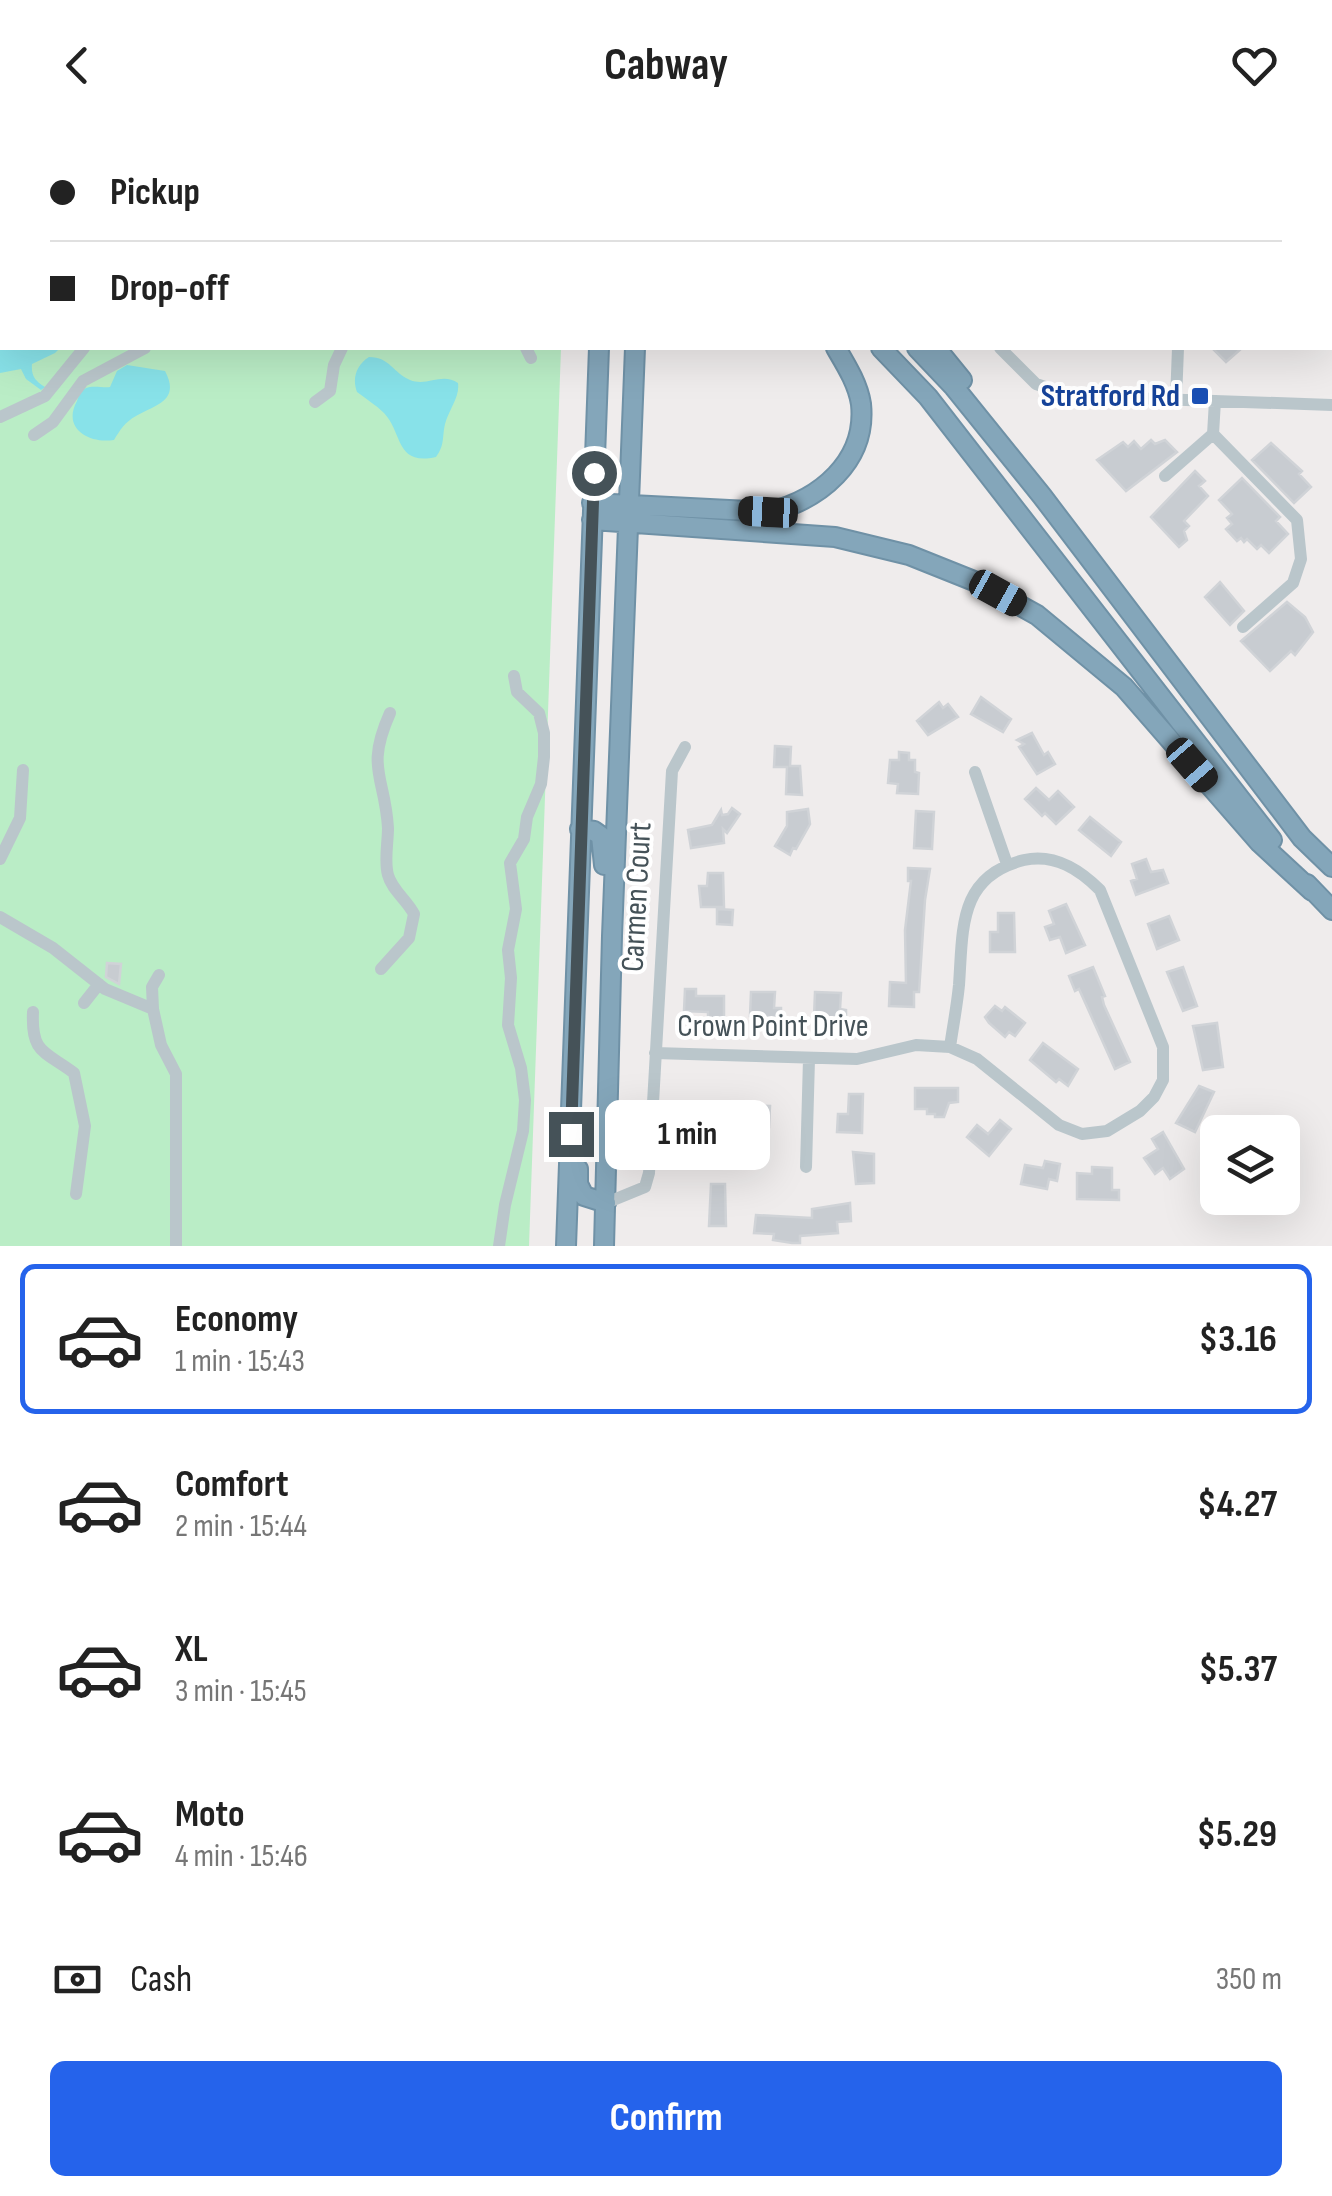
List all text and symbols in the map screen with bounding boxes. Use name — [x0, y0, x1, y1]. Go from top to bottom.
icon: back — [50, 38, 105, 93]
text: Cabway — [604, 38, 728, 93]
icon: heart — [1227, 38, 1282, 93]
text: Pickup — [110, 170, 200, 215]
text: Drop-off — [110, 266, 229, 311]
place label: Stratford Rd — [1041, 377, 1180, 416]
marker: Stratford Rd — [1189, 385, 1211, 407]
route start — [572, 451, 617, 496]
car — [737, 495, 799, 529]
car — [964, 565, 1032, 621]
car — [1161, 733, 1223, 797]
street label: Carmen Court — [614, 821, 660, 973]
street label: Crown Point Drive — [677, 1007, 869, 1046]
callout: 1 min — [606, 1099, 771, 1169]
route end — [549, 1112, 594, 1157]
text: 1 min — [658, 1115, 717, 1154]
map controls — [1200, 1115, 1300, 1215]
button: layers — [1200, 1115, 1300, 1215]
icon: car — [55, 1294, 145, 1384]
text: Economy — [175, 1297, 298, 1342]
text: $3.16 — [1199, 1317, 1277, 1362]
text: 1 min · 15:43 — [175, 1342, 305, 1381]
icon: car — [55, 1459, 145, 1549]
text: Comfort — [175, 1462, 289, 1507]
text: $4.27 — [1197, 1482, 1277, 1527]
text: 2 min · 15:44 — [175, 1507, 307, 1546]
icon: car — [55, 1624, 145, 1714]
text: XL — [175, 1627, 208, 1672]
text: $5.37 — [1199, 1647, 1277, 1692]
text: 3 min · 15:45 — [175, 1672, 307, 1711]
icon: car — [55, 1789, 145, 1879]
text: Moto — [175, 1792, 245, 1837]
text: $5.29 — [1197, 1812, 1277, 1857]
text: 4 min · 15:46 — [175, 1837, 308, 1876]
icon: cash — [50, 1952, 105, 2007]
text: Cash — [130, 1957, 192, 2002]
text: 350 m — [1216, 1960, 1282, 1999]
button: Confirm — [50, 2061, 1282, 2176]

